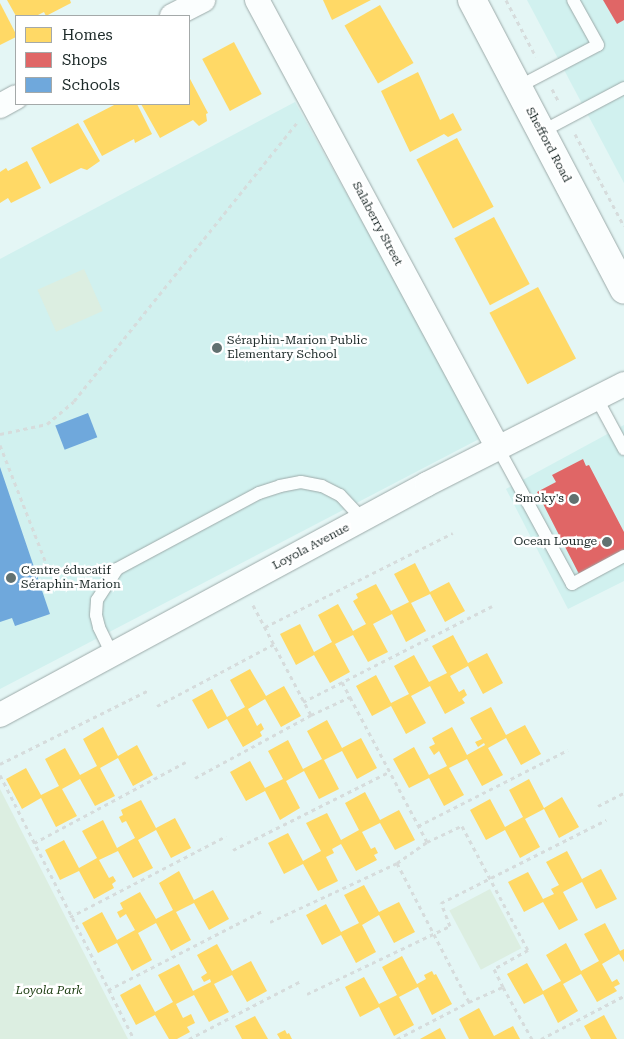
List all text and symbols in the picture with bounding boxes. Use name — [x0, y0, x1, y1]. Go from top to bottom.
legend — [15, 15, 190, 105]
text: Homes — [62, 26, 113, 44]
text: Shops — [62, 51, 107, 69]
text: Schools — [62, 76, 120, 94]
street label: Shefford Road — [522, 105, 574, 185]
street label: Salaberry Street — [349, 179, 405, 269]
place label: Séraphin-Marion Public Elementary School — [227, 334, 367, 362]
marker: Séraphin-Marion Public Elementary School — [211, 342, 223, 354]
place label: Smoky's — [515, 492, 564, 506]
marker: Smoky's — [568, 493, 580, 505]
street label: Loyola Avenue — [270, 521, 352, 573]
place label: Ocean Lounge — [514, 535, 597, 549]
marker: Ocean Lounge — [601, 536, 613, 548]
place label: Centre éducatif Séraphin-Marion — [21, 564, 121, 592]
marker: Centre éducatif Séraphin-Marion — [5, 572, 17, 584]
park label: Loyola Park — [15, 984, 83, 998]

